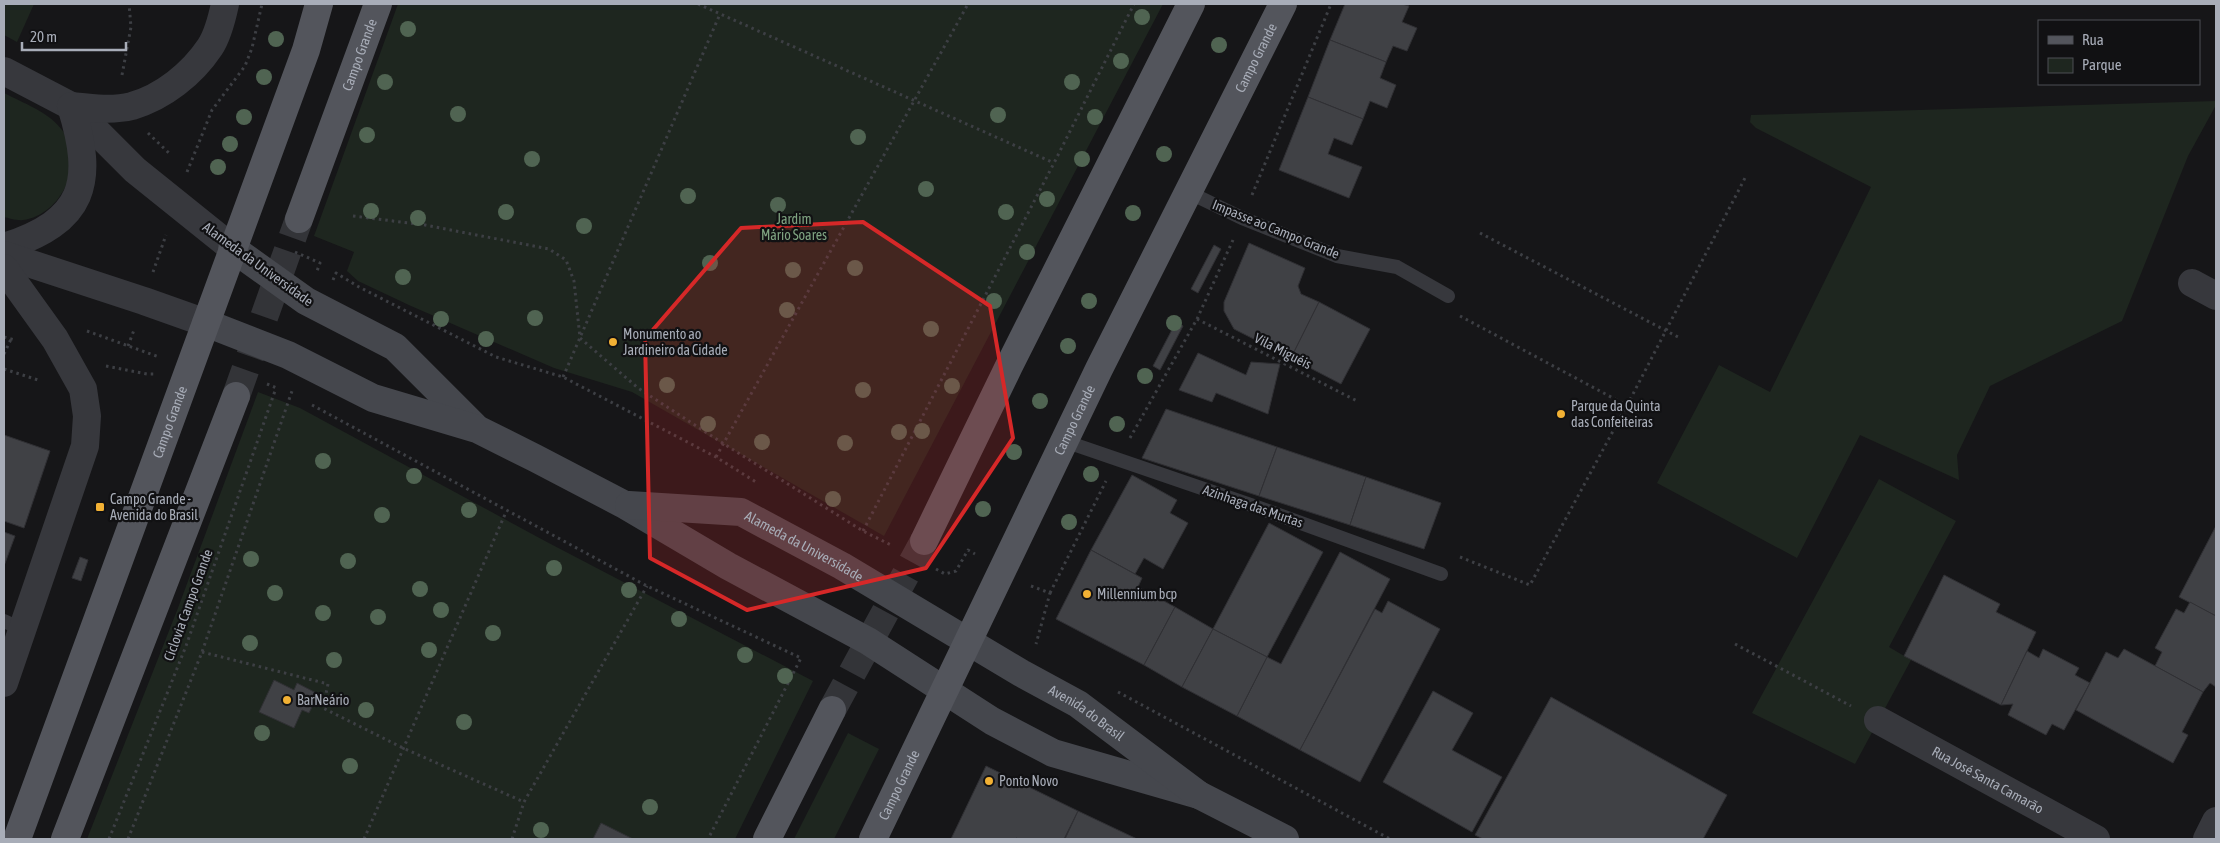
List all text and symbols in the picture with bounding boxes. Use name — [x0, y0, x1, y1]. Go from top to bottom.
street label: Campo Grande — [339, 16, 380, 93]
scale bar — [22, 20, 126, 52]
street label: Campo Grande — [1232, 20, 1280, 95]
legend — [2038, 20, 2200, 85]
text: 20 m — [30, 28, 57, 45]
text: Rua — [2082, 31, 2104, 48]
text: Parque — [2082, 56, 2122, 73]
street label: Impasse ao Campo Grande — [1210, 196, 1342, 262]
park label: Jardim Mário Soares — [761, 211, 827, 243]
street label: Alameda da Universidade — [200, 219, 316, 309]
place label: Monumento ao Jardineiro da Cidade — [623, 326, 728, 358]
street label: Vila Miguéis — [1252, 330, 1314, 372]
marker: Monumento ao Jardineiro da Cidade — [607, 336, 619, 348]
street label: Campo Grande — [1051, 382, 1098, 457]
street label: Campo Grande — [149, 384, 190, 460]
place label: Parque da Quinta das Confeiteiras — [1571, 398, 1660, 430]
marker: Parque da Quinta das Confeiteiras — [1555, 408, 1567, 420]
street label: Azinhaga das Murtas — [1201, 481, 1305, 531]
place label: Campo Grande - Avenida do Brasil — [110, 491, 198, 523]
marker: Campo Grande - Avenida do Brasil — [94, 501, 106, 513]
street label: Alameda da Universidade — [742, 508, 866, 585]
street label: Ciclovia Campo Grande — [160, 547, 216, 663]
place label: Millennium bcp — [1097, 586, 1178, 602]
marker: Millennium bcp — [1081, 588, 1093, 600]
street label: Avenida do Brasil — [1046, 682, 1128, 744]
place label: BarNeário — [297, 692, 349, 708]
marker: BarNeário — [281, 694, 293, 706]
street label: Rua José Santa Camarão — [1929, 743, 2046, 817]
street label: Campo Grande — [875, 747, 923, 822]
place label: Ponto Novo — [999, 773, 1058, 789]
marker: Ponto Novo — [983, 775, 995, 787]

